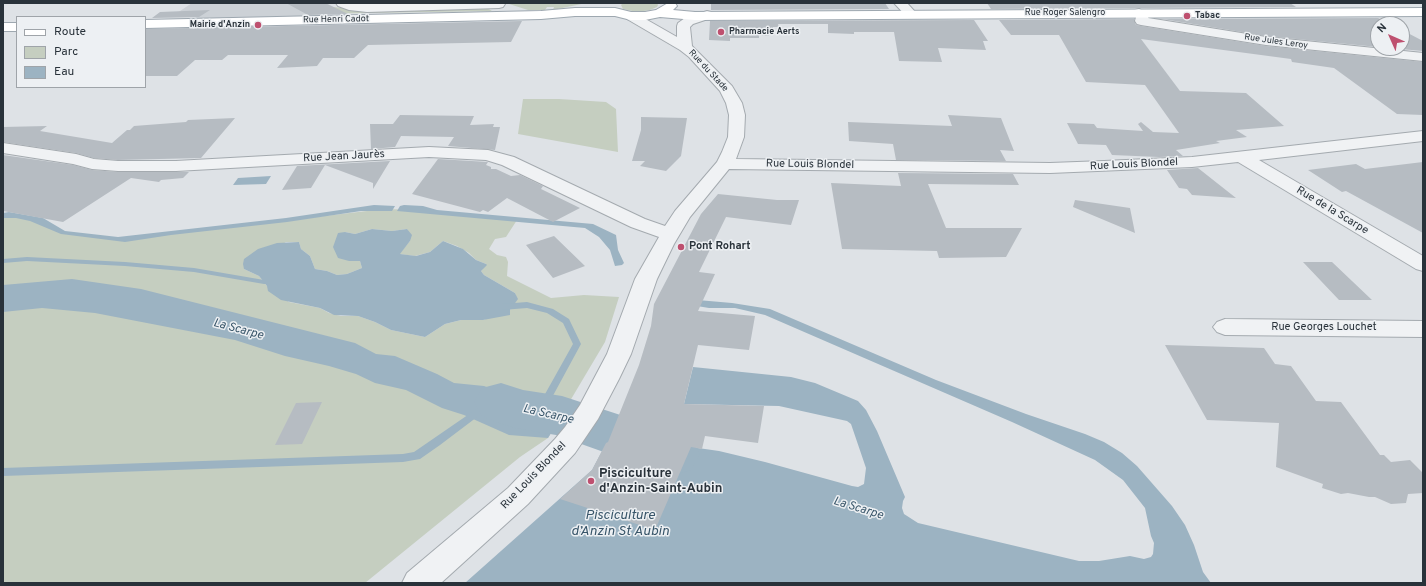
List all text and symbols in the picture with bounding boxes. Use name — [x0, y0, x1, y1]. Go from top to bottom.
street label: Rue Roger Salengro — [1025, 8, 1105, 18]
marker: Tabac — [1182, 11, 1192, 21]
place label: Tabac — [1195, 11, 1220, 21]
street label: Rue Henri Cadot — [303, 14, 369, 26]
legend — [16, 16, 146, 88]
north arrow — [1370, 16, 1410, 56]
place label: Mairie d'Anzin — [190, 20, 250, 30]
marker: Mairie d'Anzin — [253, 20, 263, 30]
text: N — [1374, 20, 1390, 36]
text: Route — [54, 24, 86, 40]
marker: Pharmacie Aerts — [716, 27, 726, 37]
place label: Pharmacie Aerts — [729, 27, 799, 37]
street label: Rue Jules Leroy — [1243, 32, 1309, 52]
text: Parc — [54, 44, 78, 60]
street label: Rue du Stade — [686, 48, 730, 94]
text: Eau — [54, 64, 74, 80]
street label: Rue Jean Jaurès — [303, 148, 385, 166]
street label: Rue Louis Blondel — [1090, 156, 1178, 174]
street label: Rue Louis Blondel — [766, 158, 854, 172]
street label: Rue de la Scarpe — [1293, 184, 1371, 238]
place label: Pont Rohart — [689, 240, 751, 254]
marker: Pont Rohart — [676, 242, 686, 252]
water label: La Scarpe — [211, 316, 265, 344]
street label: Rue Georges Louchet — [1271, 321, 1377, 335]
water label: La Scarpe — [521, 402, 575, 428]
street label: Rue Louis Blondel — [499, 440, 569, 512]
place label: Pisciculture d'Anzin-Saint-Aubin — [599, 466, 722, 497]
marker: Pisciculture d'Anzin-Saint-Aubin — [586, 476, 596, 486]
water label: La Scarpe — [831, 495, 885, 523]
water label: Pisciculture d’Anzin St Aubin — [571, 508, 669, 540]

